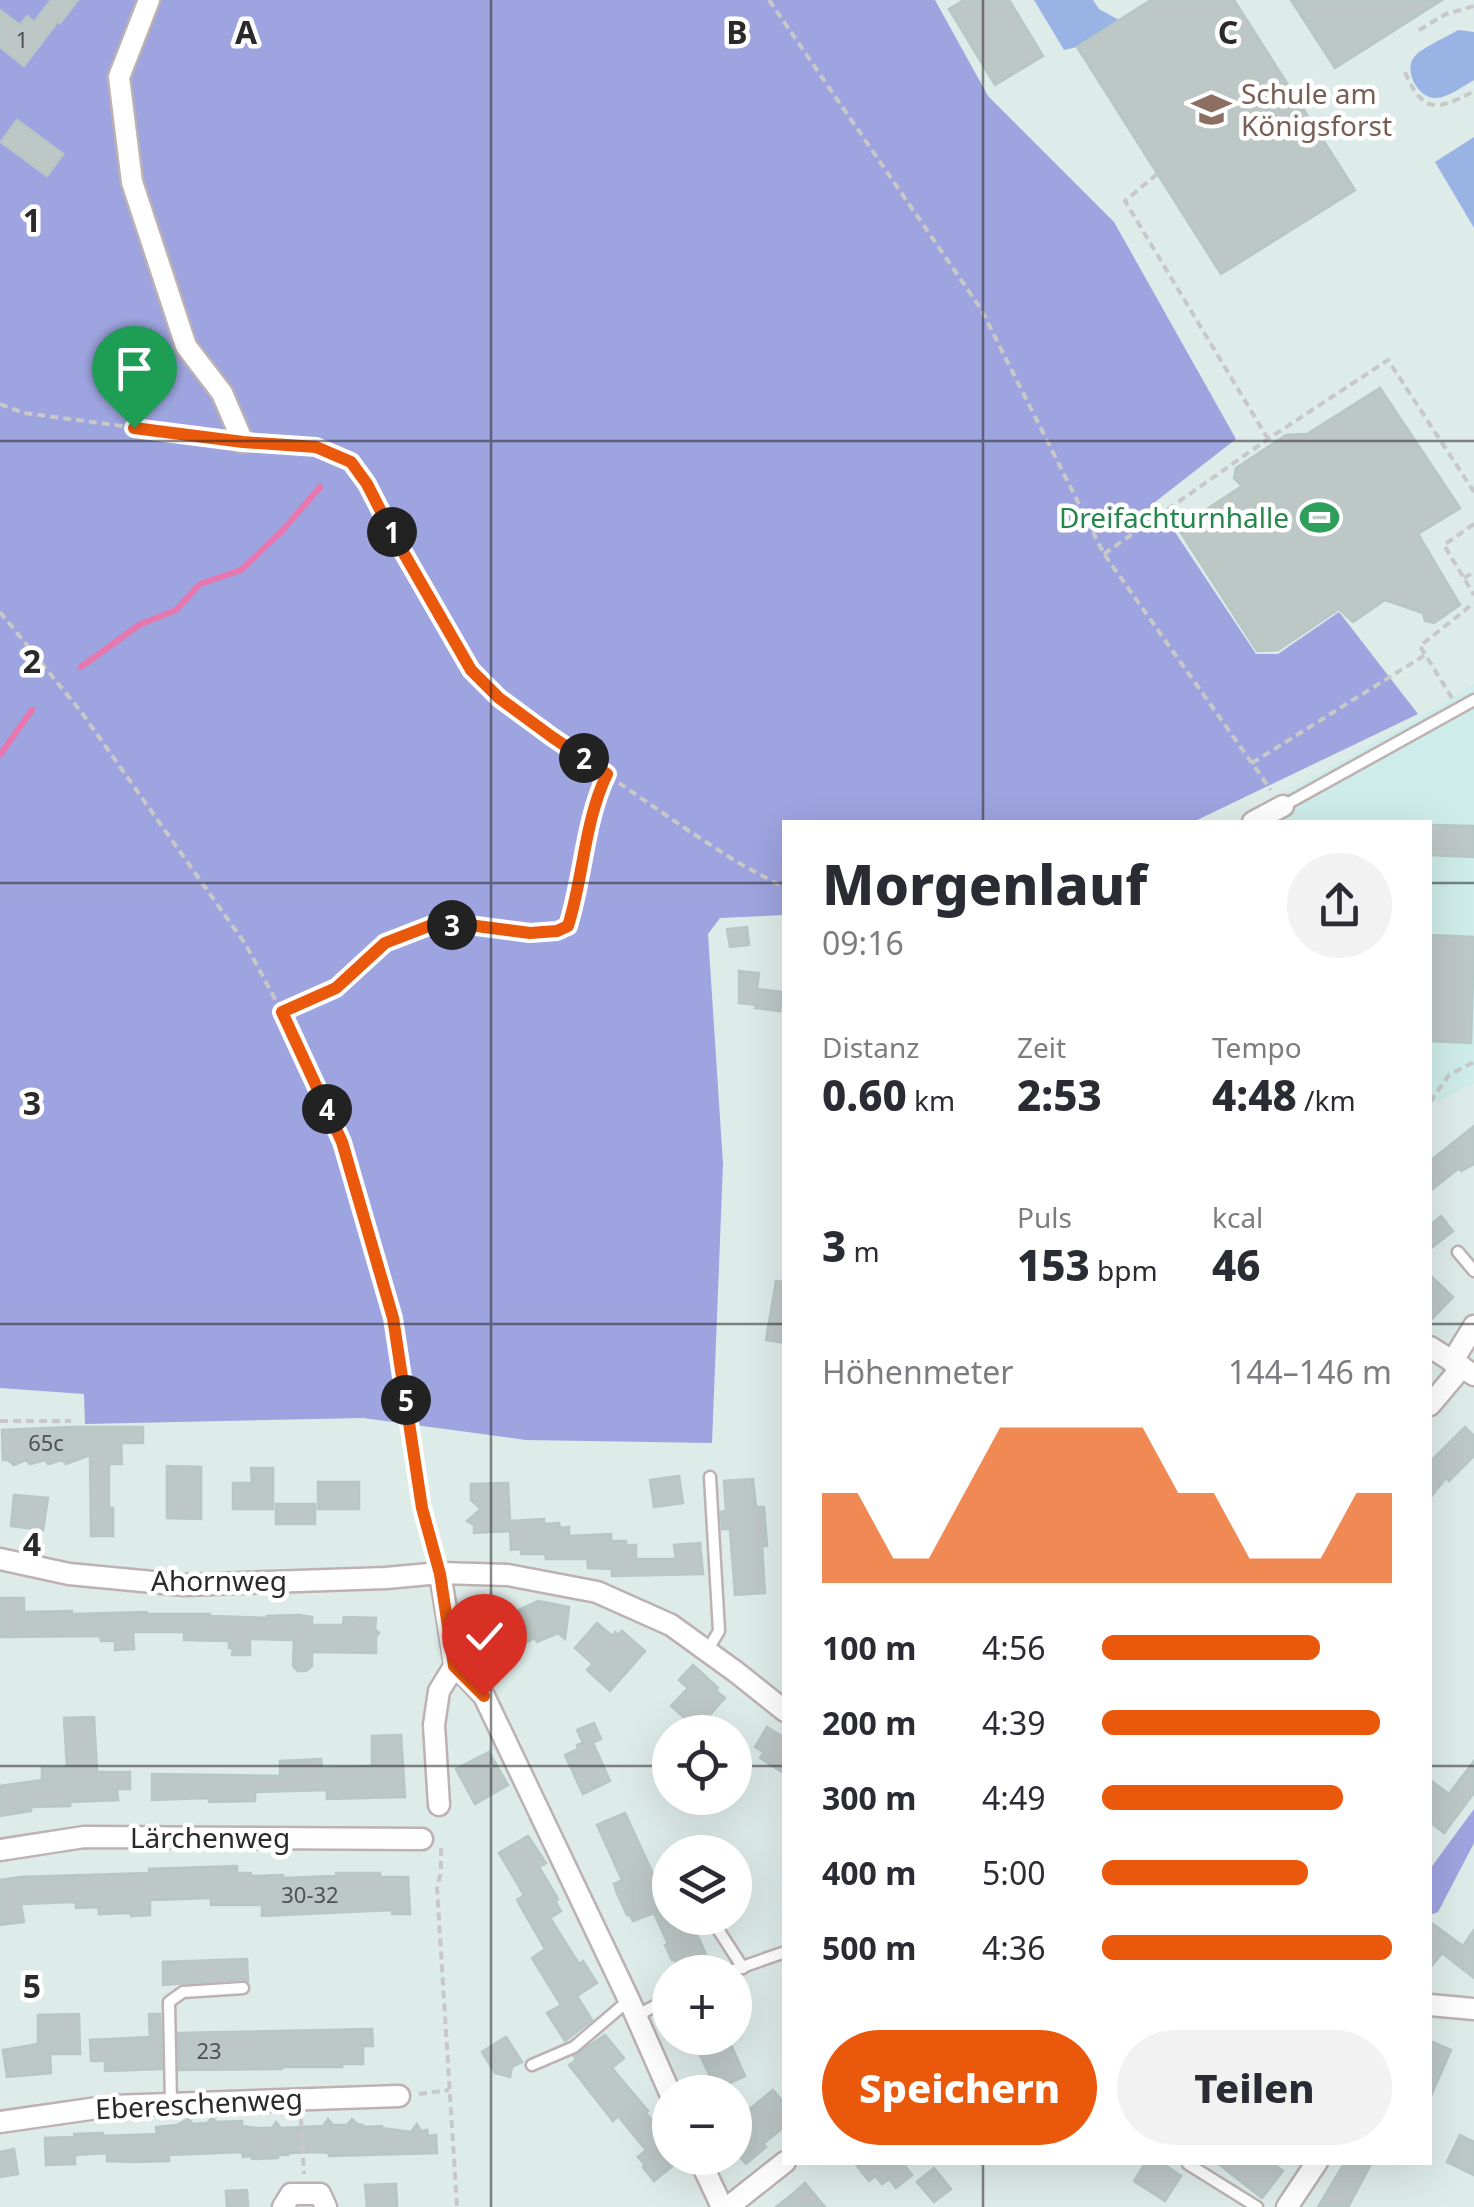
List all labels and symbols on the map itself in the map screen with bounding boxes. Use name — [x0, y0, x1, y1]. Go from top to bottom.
text: A — [235, 10, 258, 53]
text: B — [726, 10, 748, 53]
text: C — [1218, 10, 1238, 53]
house number: 1 — [16, 24, 28, 54]
place label: Schule am Königsforst — [1241, 74, 1392, 144]
school or university icon: Schule am Königsforst — [1190, 89, 1232, 131]
text: 1 — [23, 198, 41, 241]
pin — [92, 326, 177, 429]
sports icon: Dreifachturnhalle — [1298, 497, 1340, 539]
place label: Dreifachturnhalle — [1059, 498, 1289, 536]
pin: 1 — [367, 507, 417, 557]
text: 2 — [23, 639, 41, 682]
pin: 2 — [559, 733, 609, 783]
pin: 3 — [427, 900, 477, 950]
text: 3 — [23, 1081, 41, 1124]
pin: 4 — [302, 1084, 352, 1134]
pin: 5 — [381, 1375, 431, 1425]
house number: 65c — [28, 1427, 64, 1457]
text: 4 — [23, 1522, 41, 1565]
street label: Ahornweg — [151, 1561, 287, 1599]
pin — [442, 1594, 527, 1697]
street label: Lärchenweg — [130, 1818, 290, 1856]
house number: 30-32 — [281, 1879, 339, 1909]
text: 5 — [23, 1964, 41, 2007]
house number: 23 — [196, 2035, 222, 2065]
street label: Ebereschenweg — [94, 2079, 304, 2127]

